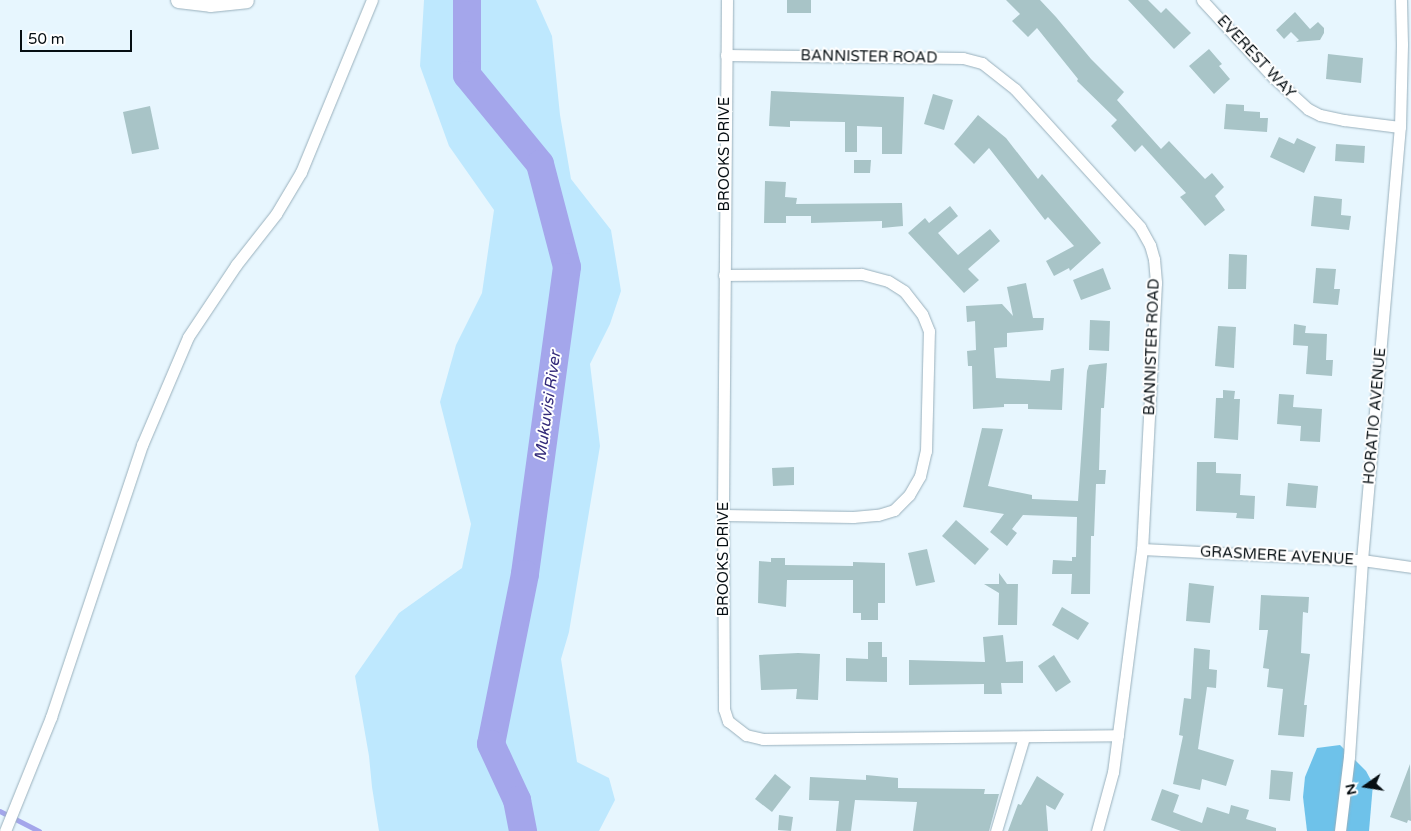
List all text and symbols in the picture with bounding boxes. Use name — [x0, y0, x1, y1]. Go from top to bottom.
street label: EVEREST WAY — [1213, 12, 1299, 102]
scale bar — [22, 20, 135, 52]
text: 50 m — [28, 30, 65, 48]
street label: BANNISTER ROAD — [800, 47, 938, 67]
street label: BROOKS DRIVE — [716, 97, 734, 211]
street label: BANNISTER ROAD — [1141, 278, 1163, 416]
street label: HORATIO AVENUE — [1360, 347, 1390, 485]
water label: Mukuvisi River — [531, 350, 565, 462]
street label: BROOKS DRIVE — [715, 502, 733, 616]
street label: GRASMERE AVENUE — [1200, 543, 1354, 569]
north arrow — [1341, 761, 1391, 811]
text: N — [1341, 782, 1360, 797]

